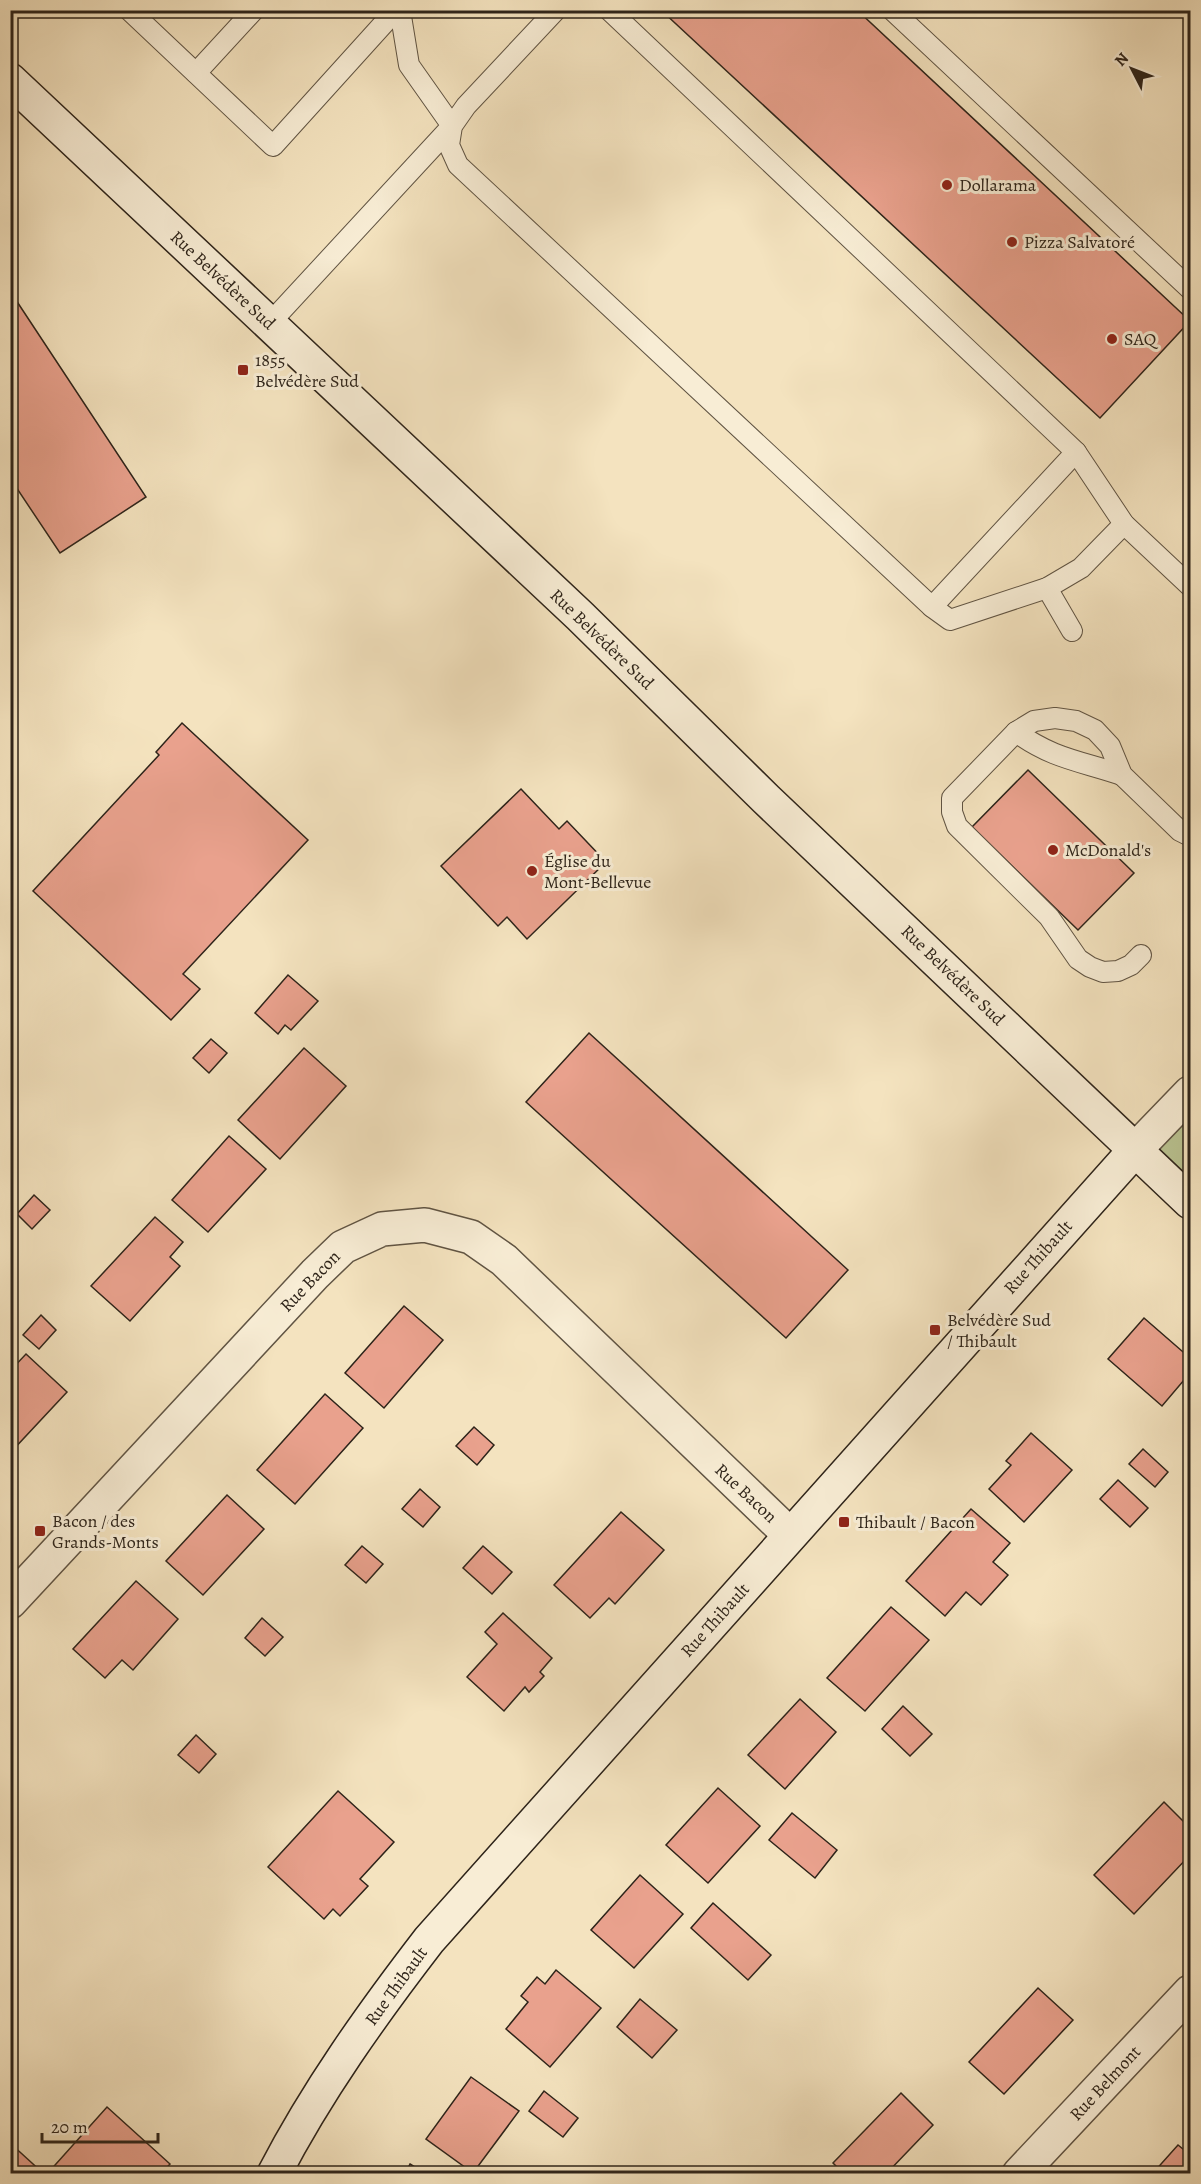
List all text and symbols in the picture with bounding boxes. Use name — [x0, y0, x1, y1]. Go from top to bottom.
north arrow — [1102, 39, 1162, 99]
text: N — [1110, 48, 1134, 71]
place label: Dollarama — [959, 173, 1037, 197]
marker: Dollarama — [940, 178, 954, 192]
street label: Rue Belvédère Sud — [165, 225, 281, 335]
place label: Pizza Salvatoré — [1024, 230, 1135, 254]
marker: Pizza Salvatoré — [1005, 235, 1019, 249]
place label: SAQ — [1124, 327, 1159, 351]
marker: SAQ — [1105, 332, 1119, 346]
place label: 1855 Belvédère Sud — [255, 348, 359, 393]
marker: 1855 Belvédère Sud — [236, 363, 250, 377]
street label: Rue Belvédère Sud — [545, 583, 659, 695]
place label: McDonald's — [1065, 838, 1151, 862]
marker: McDonald's — [1046, 843, 1060, 857]
place label: Église du Mont-Bellevue — [544, 849, 651, 894]
marker: Église du Mont-Bellevue — [525, 864, 539, 878]
street label: Rue Belvédère Sud — [896, 919, 1010, 1031]
street label: Rue Thibault — [998, 1215, 1078, 1299]
street label: Rue Bacon — [275, 1245, 346, 1317]
place label: Belvédère Sud / Thibault — [947, 1308, 1051, 1353]
marker: Belvédère Sud / Thibault — [928, 1323, 942, 1337]
street label: Rue Bacon — [710, 1458, 782, 1528]
place label: Bacon / des Grands-Monts — [52, 1509, 159, 1554]
place label: Thibault / Bacon — [856, 1510, 975, 1534]
marker: Thibault / Bacon — [837, 1515, 851, 1529]
marker: Bacon / des Grands-Monts — [33, 1524, 47, 1538]
street label: Rue Thibault — [675, 1578, 755, 1662]
street label: Rue Thibault — [359, 1942, 433, 2030]
street label: Rue Belmont — [1064, 2040, 1146, 2126]
scale bar — [42, 2106, 158, 2144]
text: 20 m — [51, 2115, 88, 2139]

